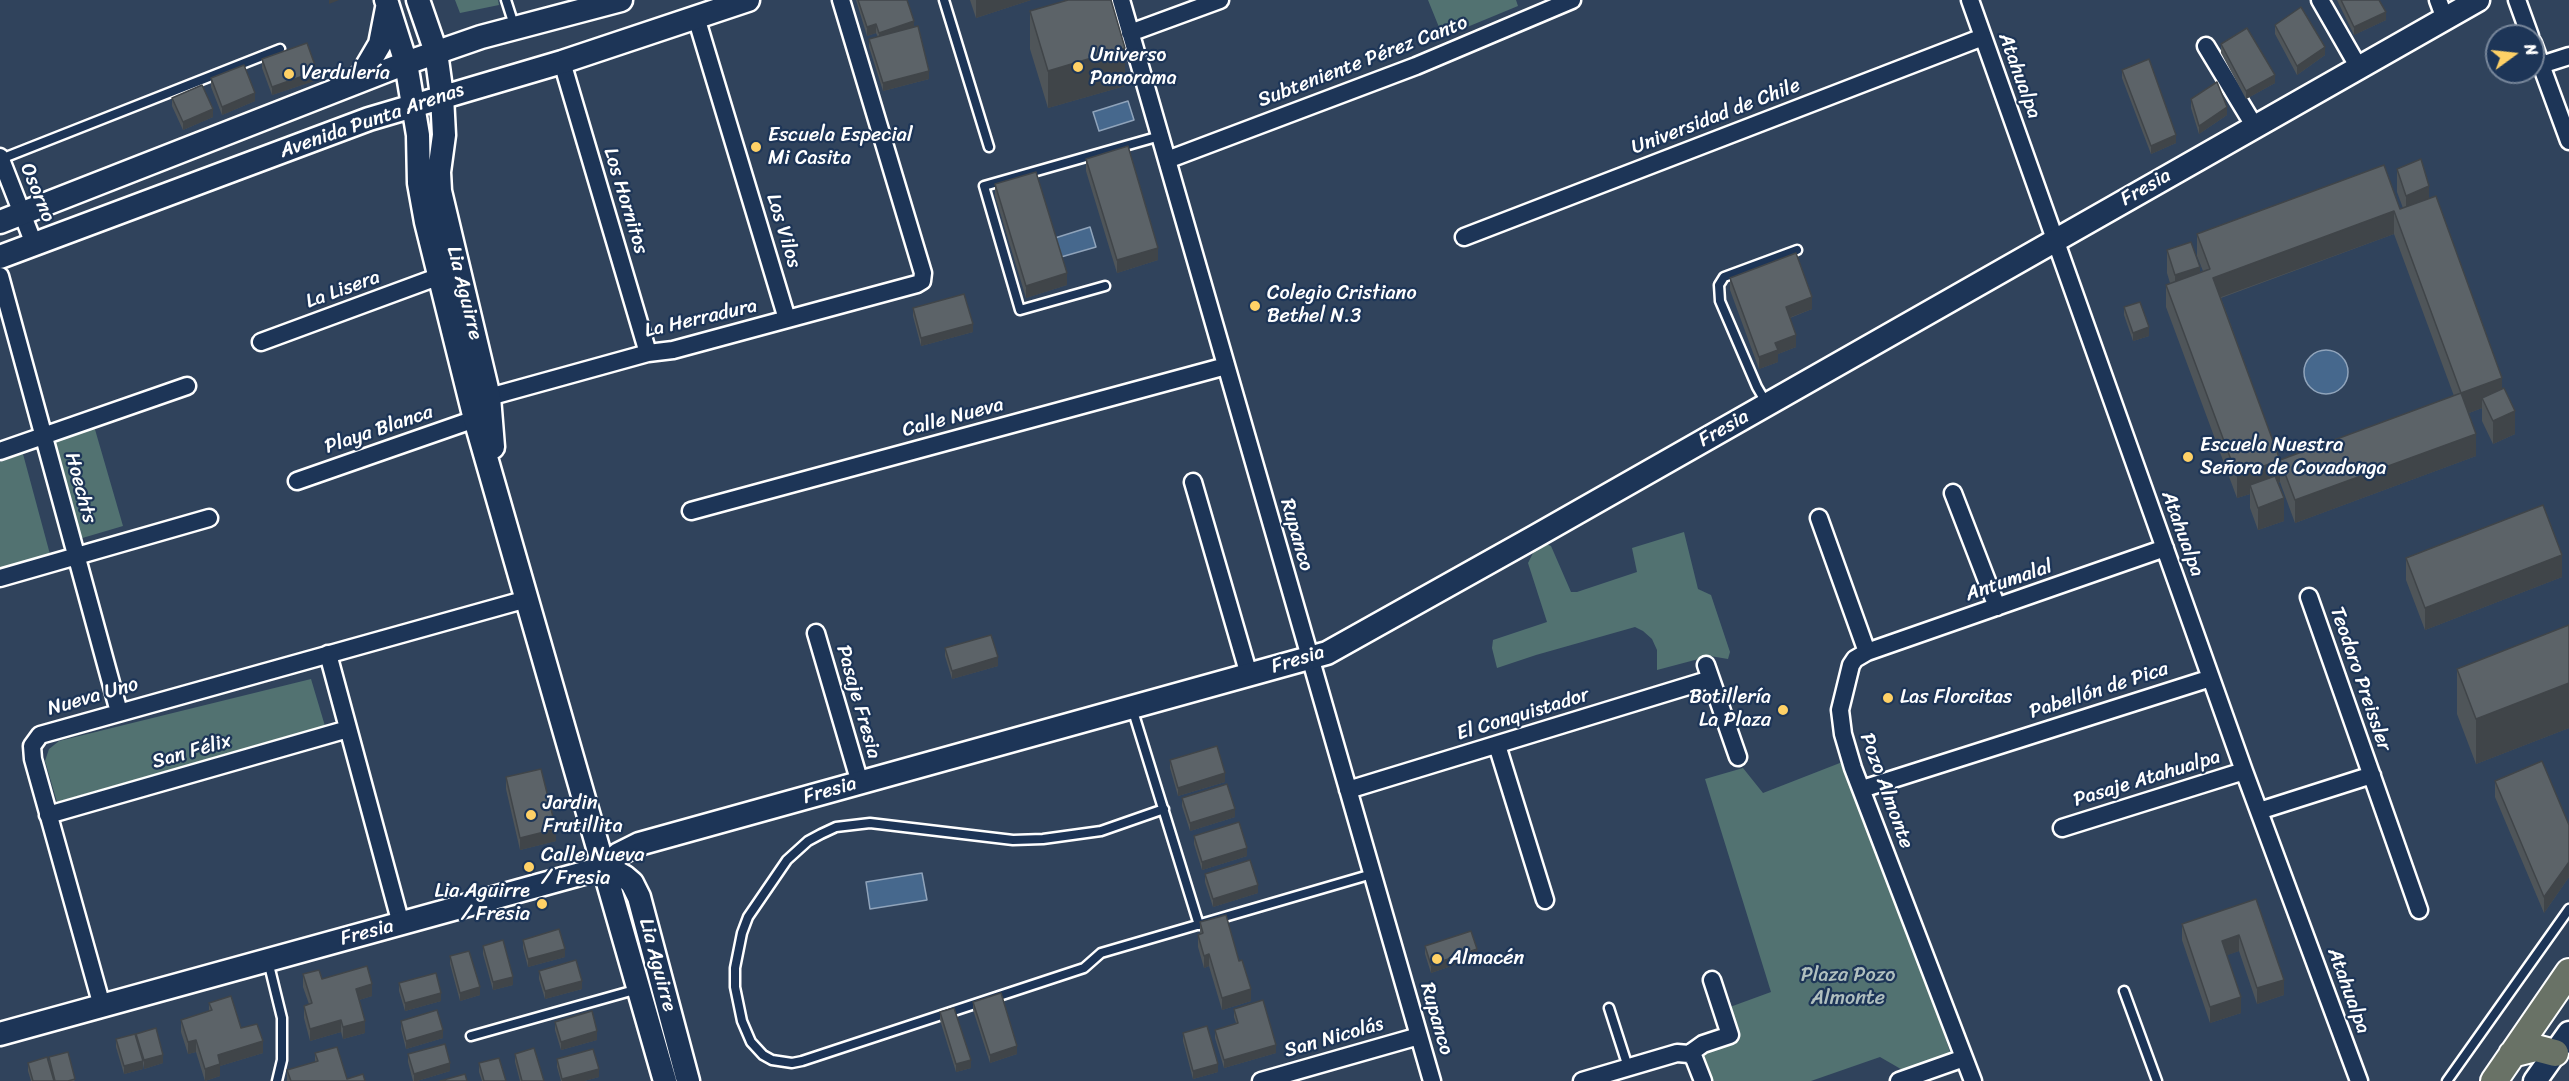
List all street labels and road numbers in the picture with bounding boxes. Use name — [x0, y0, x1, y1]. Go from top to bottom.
street label: Subteniente Pérez Canto — [1255, 11, 1471, 113]
street label: Atahualpa — [1992, 30, 2046, 122]
street label: Universidad de Chile — [1628, 74, 1804, 160]
street label: Avenida Punta Arenas — [277, 78, 467, 164]
street label: Los Hornitos — [597, 145, 653, 257]
street label: Osorno — [14, 160, 60, 226]
street label: Fresia — [2117, 164, 2175, 212]
street label: Los Vilos — [760, 191, 806, 271]
street label: Lia Aguirre — [441, 244, 487, 342]
street label: La Lisera — [303, 266, 383, 314]
street label: La Herradura — [642, 294, 760, 344]
street label: Calle Nueva — [900, 393, 1006, 443]
street label: Playa Blanca — [322, 400, 436, 460]
street label: Fresia — [1695, 405, 1753, 453]
street label: Hoechts — [59, 450, 101, 526]
street label: Atahualpa — [2155, 488, 2209, 580]
street label: Rupanco — [1274, 496, 1318, 574]
street label: Antumalal — [1962, 555, 2056, 607]
street label: Teodoro Preissler — [2324, 604, 2396, 754]
street label: Fresia — [1269, 641, 1327, 679]
street label: Pasaje Fresia — [830, 643, 886, 761]
street label: Pabellón de Pica — [2026, 657, 2172, 725]
street label: Nueva Uno — [45, 673, 141, 721]
street label: El Conquistador — [1454, 683, 1592, 747]
street label: San Félix — [150, 729, 234, 775]
street label: Pozo Almonte — [1854, 730, 1918, 852]
street label: Pasaje Atahualpa — [2071, 745, 2223, 813]
street label: Fresia — [801, 772, 859, 810]
street label: Fresia — [338, 914, 396, 952]
street label: Lia Aguirre — [633, 916, 681, 1014]
street label: Atahualpa — [2321, 945, 2375, 1037]
street label: Rupanco — [1414, 980, 1458, 1058]
street label: San Nicolás — [1282, 1012, 1386, 1064]

